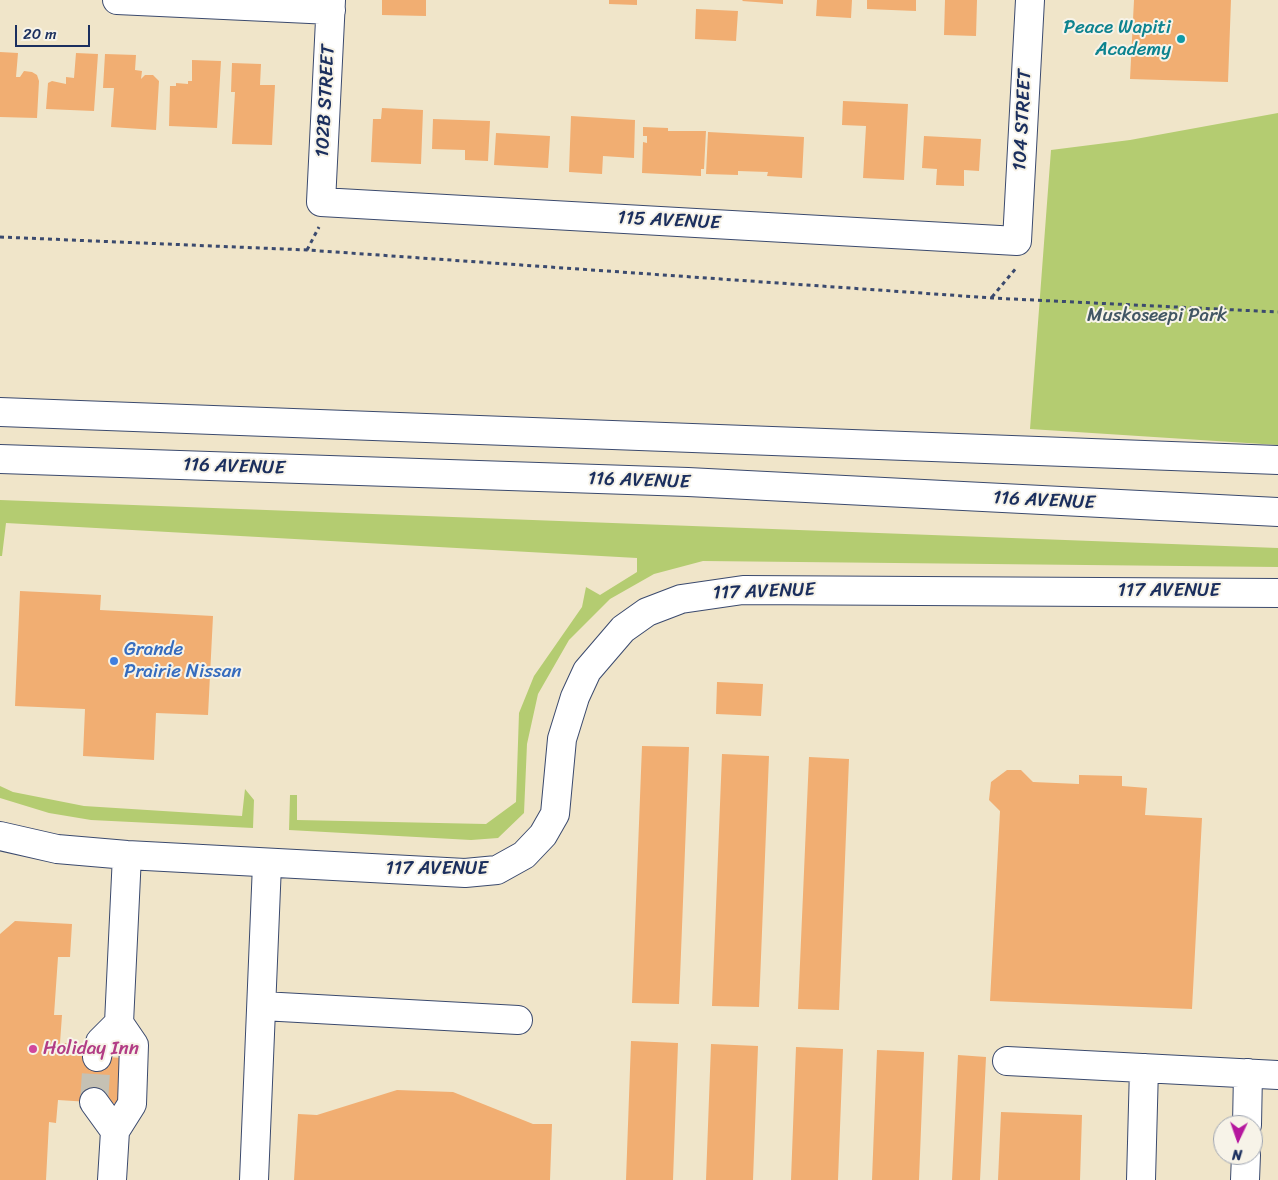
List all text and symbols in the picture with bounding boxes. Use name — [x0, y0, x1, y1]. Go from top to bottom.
scale bar — [18, 15, 92, 47]
place label: Peace Wapiti Academy — [1064, 17, 1171, 61]
text: 20 m — [23, 21, 57, 47]
marker: Peace Wapiti Academy — [1175, 33, 1187, 45]
street label: 102B STREET — [312, 44, 340, 158]
street label: 104 STREET — [1009, 68, 1037, 172]
street label: 115 AVENUE — [617, 207, 721, 235]
park label: Muskoseepi Park — [1087, 305, 1227, 327]
street label: 116 AVENUE — [182, 454, 286, 480]
street label: 116 AVENUE — [587, 468, 691, 494]
street label: 116 AVENUE — [992, 487, 1096, 515]
street label: 117 AVENUE — [712, 579, 816, 605]
street label: 117 AVENUE — [1118, 580, 1220, 602]
place label: Grande Prairie Nissan — [124, 639, 242, 683]
marker: Grande Prairie Nissan — [108, 655, 120, 667]
street label: 117 AVENUE — [386, 858, 488, 880]
place label: Holiday Inn — [43, 1038, 139, 1060]
marker: Holiday Inn — [27, 1043, 39, 1055]
north arrow — [1213, 1115, 1263, 1165]
text: N — [1232, 1142, 1243, 1167]

